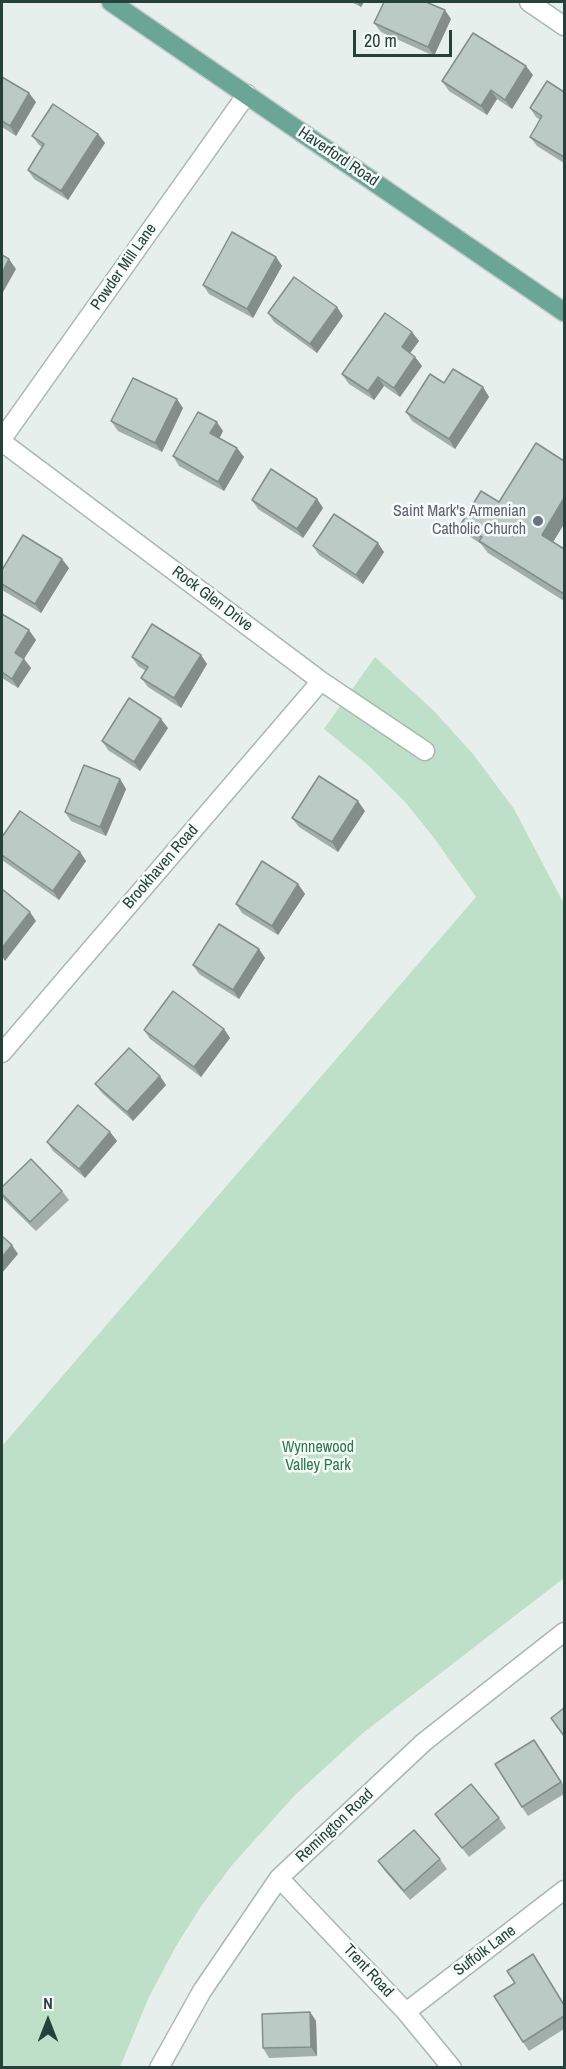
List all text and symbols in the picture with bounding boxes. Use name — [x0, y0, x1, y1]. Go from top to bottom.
scale bar — [356, 18, 455, 56]
text: 20 m — [364, 28, 397, 53]
street label: Haverford Road — [294, 123, 382, 191]
street label: Powder Mill Lane — [87, 220, 161, 314]
place label: Saint Mark's Armenian Catholic Church — [393, 502, 526, 540]
marker: Saint Mark's Armenian Catholic Church — [531, 514, 545, 528]
street label: Rock Glen Drive — [168, 562, 256, 636]
street label: Brookhaven Road — [119, 821, 203, 913]
park label: Wynnewood Valley Park — [282, 1438, 354, 1476]
street label: Remington Road — [292, 1785, 378, 1867]
street label: Suffolk Lane — [450, 1921, 520, 1981]
street label: Trent Road — [339, 1941, 397, 2001]
north arrow — [18, 1991, 78, 2051]
text: N — [43, 1992, 53, 2014]

